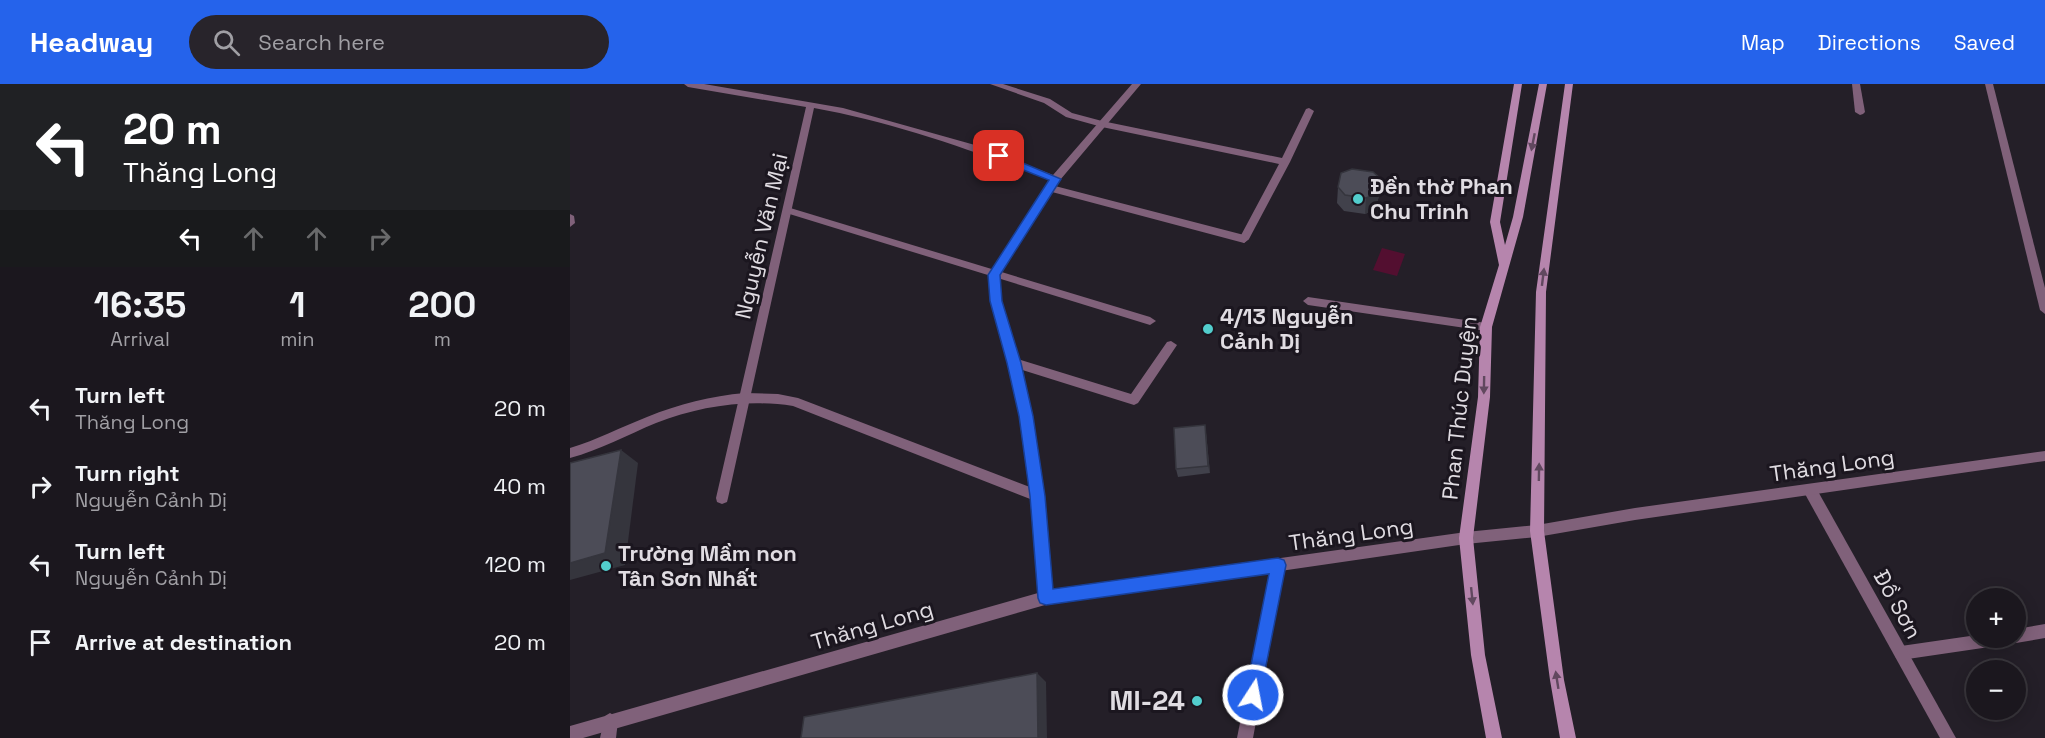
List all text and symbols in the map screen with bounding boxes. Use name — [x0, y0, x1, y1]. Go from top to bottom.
search box — [189, 15, 609, 69]
text: Headway — [30, 24, 153, 60]
icon: search — [210, 26, 243, 59]
text: Search here — [258, 28, 385, 56]
text: Map — [1741, 29, 1785, 56]
text: Directions — [1818, 29, 1921, 56]
text: Saved — [1954, 29, 2015, 56]
text: 20 m — [123, 103, 222, 156]
icon: left — [24, 108, 102, 186]
pin — [973, 130, 1024, 181]
one-way arrow — [1528, 132, 1537, 151]
icon: arrive — [982, 139, 1015, 172]
street label: Nguyễn Văn Mại — [728, 150, 794, 322]
text: Thăng Long — [123, 155, 277, 190]
place label: Đền thờ Phan Chu Trinh — [1370, 172, 1513, 225]
marker: Đền thờ Phan Chu Trinh — [1351, 192, 1365, 206]
icon: left — [174, 222, 207, 255]
icon: ahead — [237, 222, 270, 255]
icon: ahead — [300, 222, 333, 255]
icon: right — [363, 222, 396, 255]
one-way arrow — [1538, 268, 1548, 287]
text: 16:35 — [94, 282, 186, 328]
text: 1 — [289, 282, 305, 328]
text: 200 — [408, 282, 476, 328]
place label: 4/13 Nguyễn Cảnh Dị — [1220, 302, 1354, 355]
street label: Phan Thúc Duyện — [1435, 315, 1483, 501]
marker: 4/13 Nguyễn Cảnh Dị — [1201, 322, 1215, 336]
text: Arrival — [110, 326, 170, 352]
text: min — [280, 326, 315, 352]
text: m — [434, 326, 451, 352]
one-way arrow — [1479, 376, 1489, 395]
text: Turn left — [75, 381, 165, 409]
icon: left — [24, 392, 57, 425]
text: 20 m — [494, 394, 546, 422]
text: Thăng Long — [75, 409, 189, 435]
street label: Thăng Long — [1768, 442, 1896, 488]
text: Turn right — [75, 459, 180, 487]
one-way arrow — [1534, 463, 1543, 482]
icon: right — [24, 470, 57, 503]
text: 40 m — [494, 472, 546, 500]
text: Nguyễn Cảnh Dị — [75, 487, 227, 513]
street label: Thăng Long — [1287, 511, 1415, 557]
text: Turn left — [75, 537, 165, 565]
place label: Trường Mầm non Tân Sơn Nhất — [618, 539, 797, 592]
icon: left — [24, 548, 57, 581]
text: 120 m — [485, 550, 546, 578]
marker: Trường Mầm non Tân Sơn Nhất — [599, 559, 613, 573]
text: Nguyễn Cảnh Dị — [75, 565, 227, 591]
street label: Đồ Sơn — [1868, 565, 1928, 643]
one-way arrow — [1467, 587, 1477, 606]
map controls — [1966, 588, 2026, 720]
button: + — [1966, 588, 2026, 648]
street label: Thăng Long — [808, 594, 936, 656]
icon: arrive — [24, 626, 57, 659]
text: Arrive at destination — [75, 628, 292, 656]
text: 20 m — [494, 628, 546, 656]
button: − — [1966, 660, 2026, 720]
position arrow — [1221, 663, 1285, 727]
one-way arrow — [1553, 671, 1562, 690]
place label: MI-24 — [1110, 683, 1185, 718]
marker: MI-24 — [1190, 694, 1204, 708]

